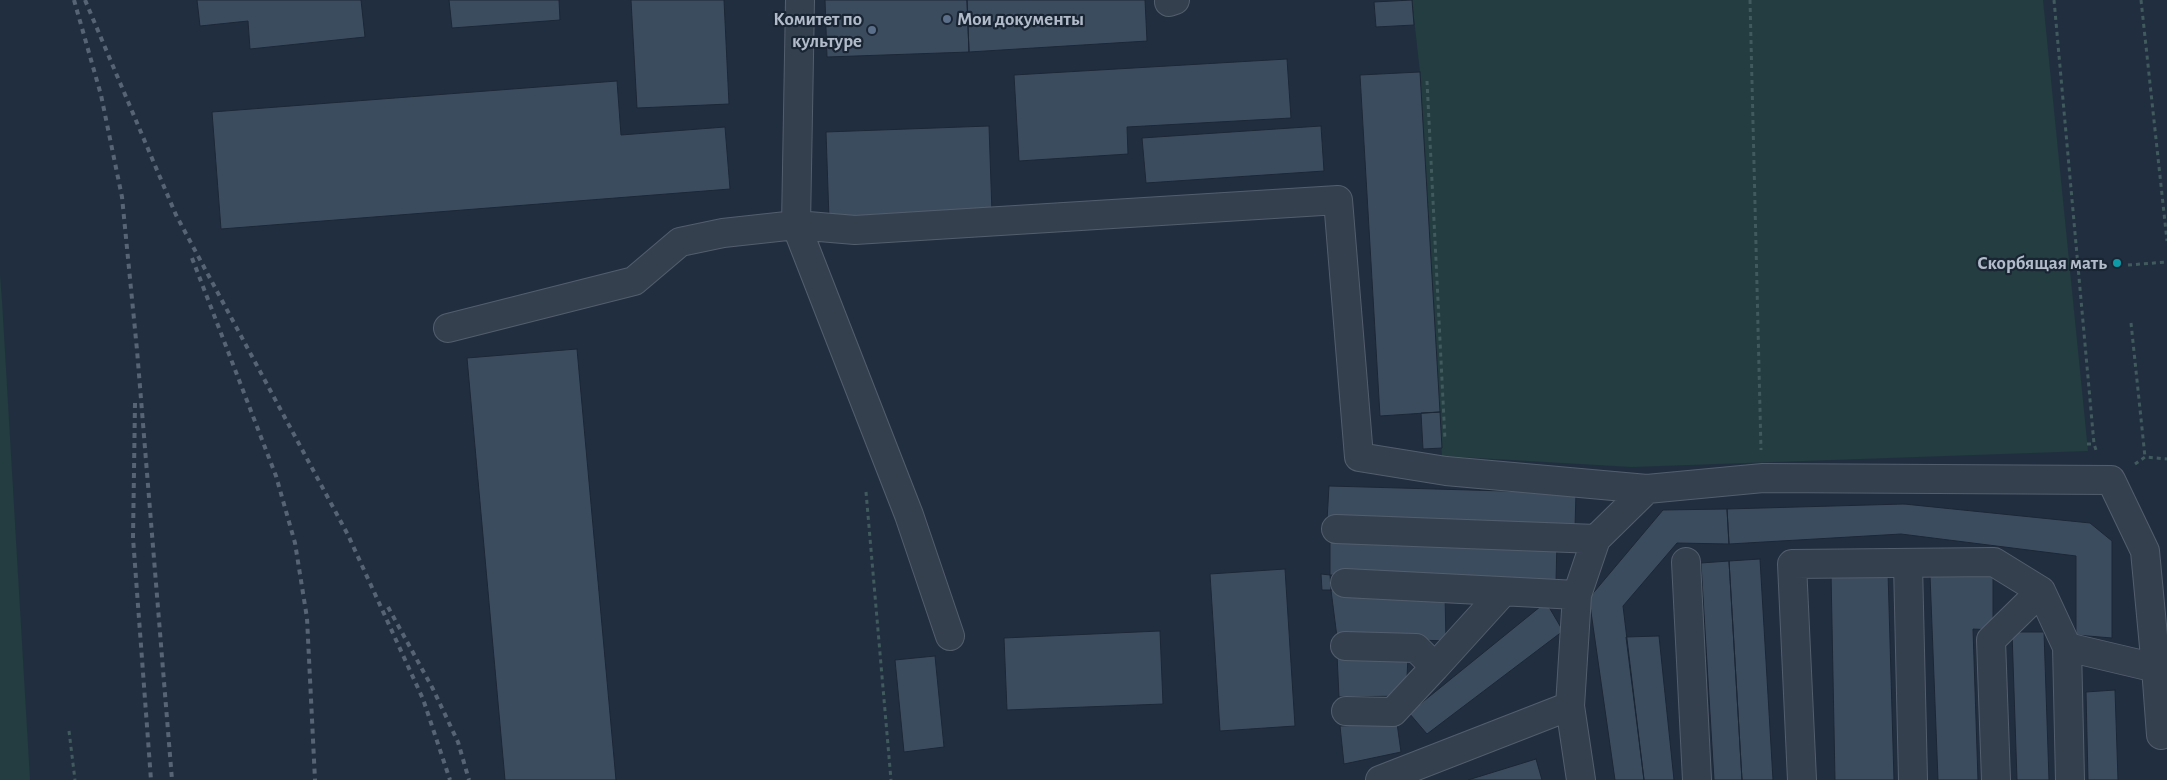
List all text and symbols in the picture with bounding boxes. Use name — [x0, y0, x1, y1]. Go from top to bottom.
place label: Комитет по культуре — [773, 8, 862, 52]
place label: Мои документы — [957, 8, 1084, 30]
marker: Мои документы — [941, 13, 953, 25]
marker: Комитет по культуре — [866, 24, 878, 36]
place label: Скорбящая мать — [1977, 252, 2107, 274]
marker: Скорбящая мать — [2111, 257, 2123, 269]

